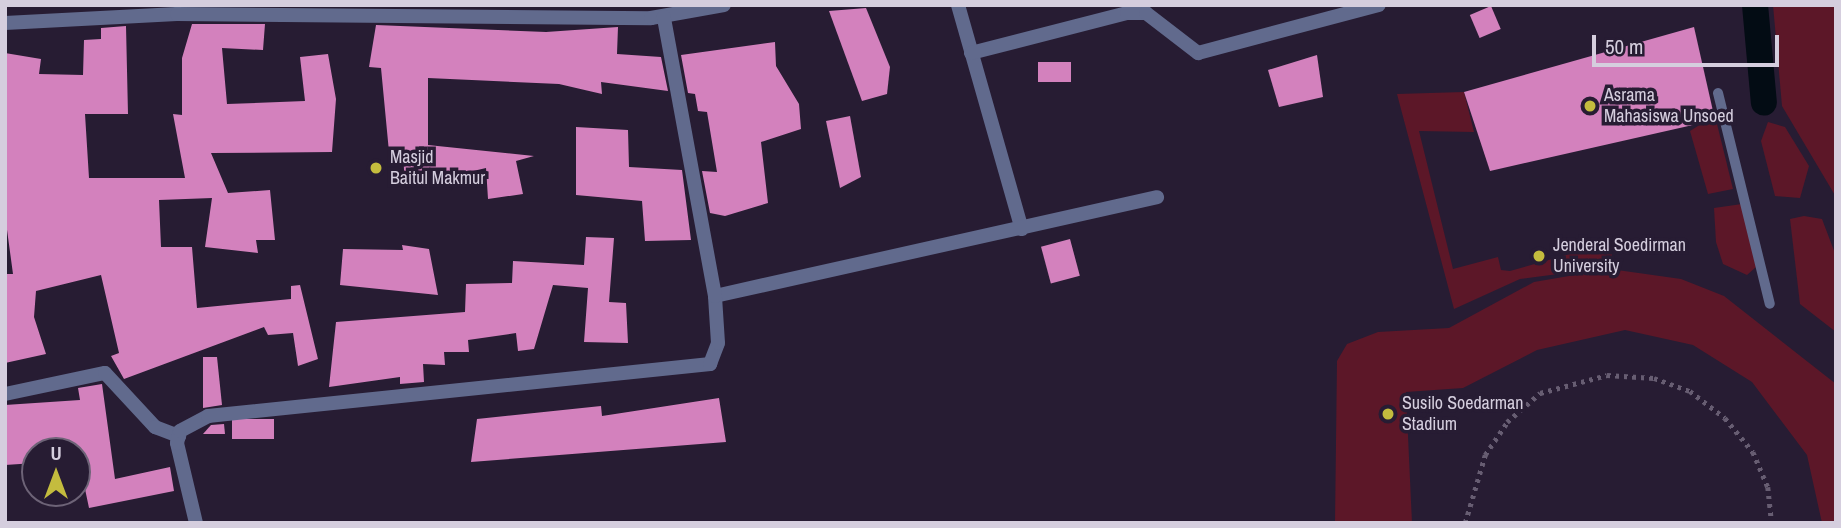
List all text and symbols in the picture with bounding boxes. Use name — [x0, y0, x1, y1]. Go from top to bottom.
scale bar — [1596, 21, 1783, 65]
text: 50 m — [1605, 32, 1643, 61]
place label: Asrama Mahasiswa Unsoed — [1604, 85, 1734, 128]
marker: Asrama Mahasiswa Unsoed — [1582, 98, 1598, 114]
place label: Masjid Baitul Makmur — [390, 147, 485, 190]
marker: Masjid Baitul Makmur — [368, 160, 384, 176]
place label: Jenderal Soedirman University — [1553, 235, 1686, 278]
marker: Jenderal Soedirman University — [1531, 248, 1547, 264]
place label: Susilo Soedarman Stadium — [1402, 393, 1523, 436]
marker: Susilo Soedarman Stadium — [1380, 406, 1396, 422]
north arrow — [21, 437, 91, 507]
text: U — [50, 440, 62, 466]

